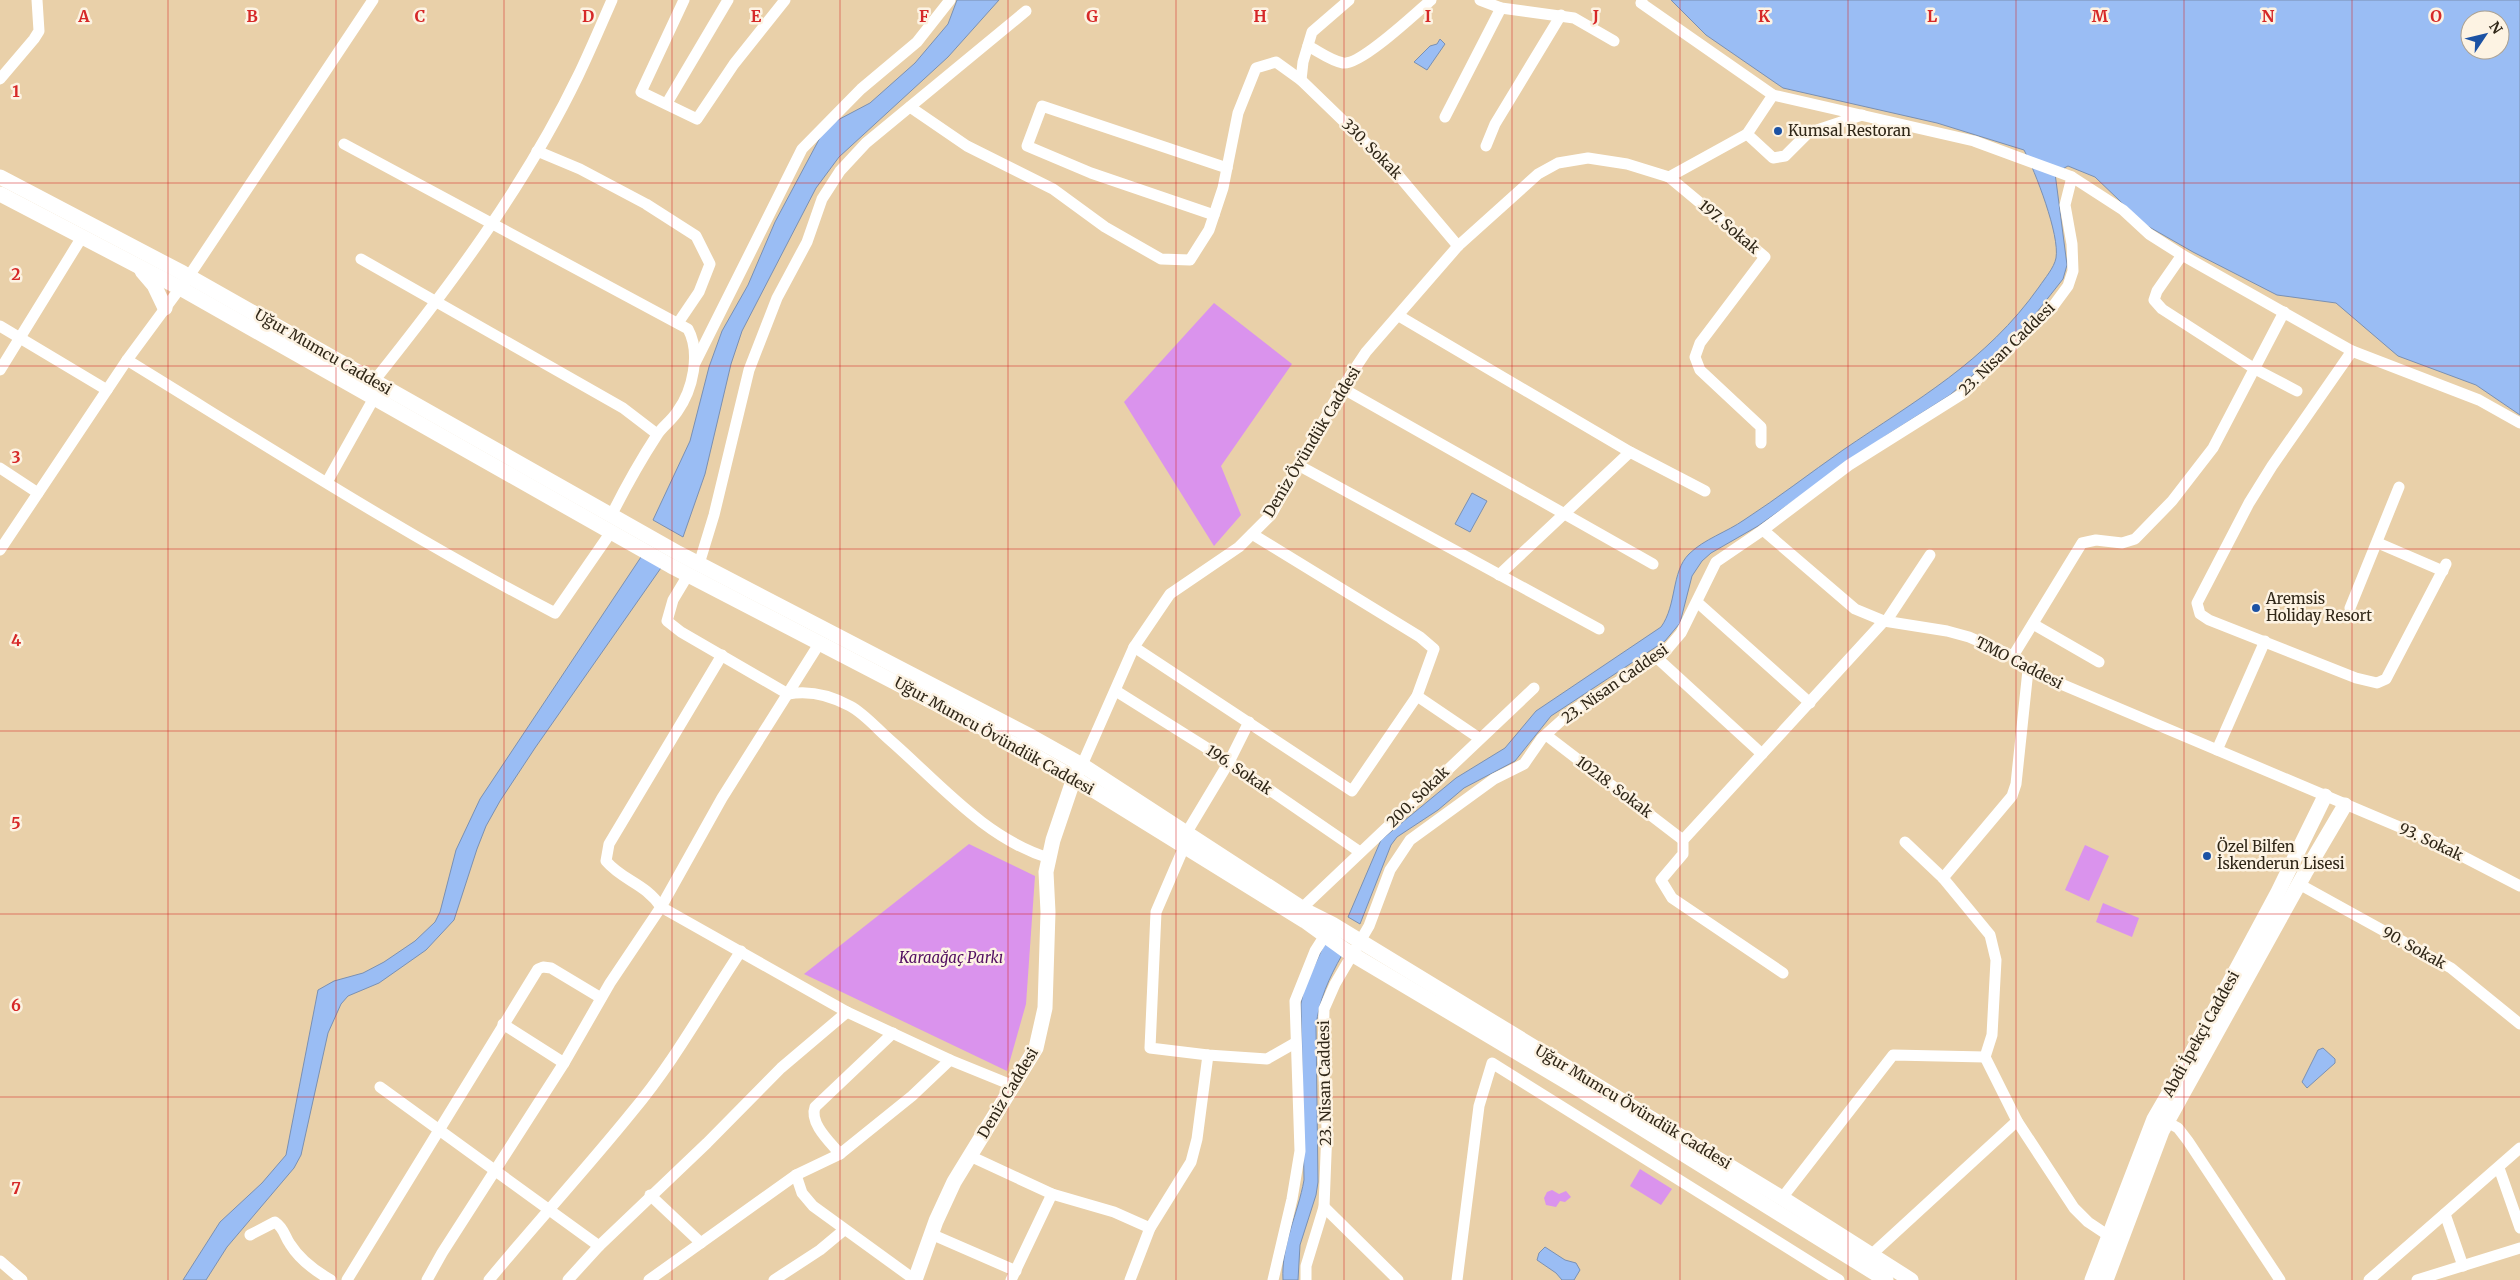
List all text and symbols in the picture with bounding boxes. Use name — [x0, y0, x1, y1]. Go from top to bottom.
text: A — [77, 6, 90, 26]
text: B — [246, 6, 258, 26]
text: C — [415, 6, 425, 26]
text: D — [582, 6, 594, 26]
text: E — [751, 6, 762, 26]
text: F — [919, 6, 929, 26]
text: G — [1086, 6, 1098, 26]
text: H — [1253, 6, 1267, 26]
text: I — [1425, 6, 1431, 26]
text: J — [1592, 6, 1599, 26]
text: K — [1758, 6, 1770, 26]
text: L — [1927, 6, 1937, 26]
text: M — [2092, 6, 2109, 26]
text: N — [2262, 6, 2275, 26]
text: O — [2430, 6, 2442, 26]
north arrow — [2460, 10, 2510, 60]
text: N — [2485, 18, 2506, 37]
text: 1 — [12, 81, 20, 101]
street label: 330. Sokak — [1338, 115, 1407, 183]
place label: Kumsal Restoran — [1788, 121, 1911, 140]
marker: Kumsal Restoran — [1772, 125, 1784, 137]
street label: 197. Sokak — [1695, 196, 1764, 258]
text: 2 — [11, 264, 21, 284]
street label: 23. Nisan Caddesi — [1955, 298, 2059, 399]
street label: Uğur Mumcu Caddesi — [251, 305, 395, 399]
street label: Deniz Övündük Caddesi — [1258, 362, 1364, 521]
text: 3 — [11, 447, 21, 467]
place label: Aremsis Holiday Resort — [2265, 589, 2372, 625]
marker: Aremsis Holiday Resort — [2250, 602, 2262, 614]
text: 4 — [11, 630, 21, 650]
street label: TMO Caddesi — [1972, 632, 2066, 693]
street label: 23. Nisan Caddesi — [1558, 640, 1672, 727]
street label: Uğur Mumcu Övündük Caddesi — [891, 672, 1098, 799]
street label: 196. Sokak — [1202, 740, 1277, 799]
street label: 10218. Sokak — [1572, 752, 1657, 822]
street label: 200. Sokak — [1382, 762, 1453, 831]
text: 5 — [11, 813, 21, 833]
street label: 93. Sokak — [2396, 818, 2467, 865]
place label: Özel Bilfen İskenderun Lisesi — [2217, 836, 2345, 873]
marker: Özel Bilfen İskenderun Lisesi — [2201, 850, 2213, 862]
street label: 90. Sokak — [2379, 922, 2450, 973]
park label: Karaağaç Parkı — [898, 948, 1003, 967]
street label: Abdi İpekçi Caddesi — [2158, 967, 2243, 1101]
text: 6 — [11, 995, 21, 1015]
street label: 23. Nisan Caddesi — [1314, 1020, 1335, 1146]
street label: Uğur Mumcu Övündük Caddesi — [1532, 1039, 1736, 1173]
street label: Deniz Caddesi — [973, 1044, 1042, 1141]
text: 7 — [11, 1178, 21, 1198]

